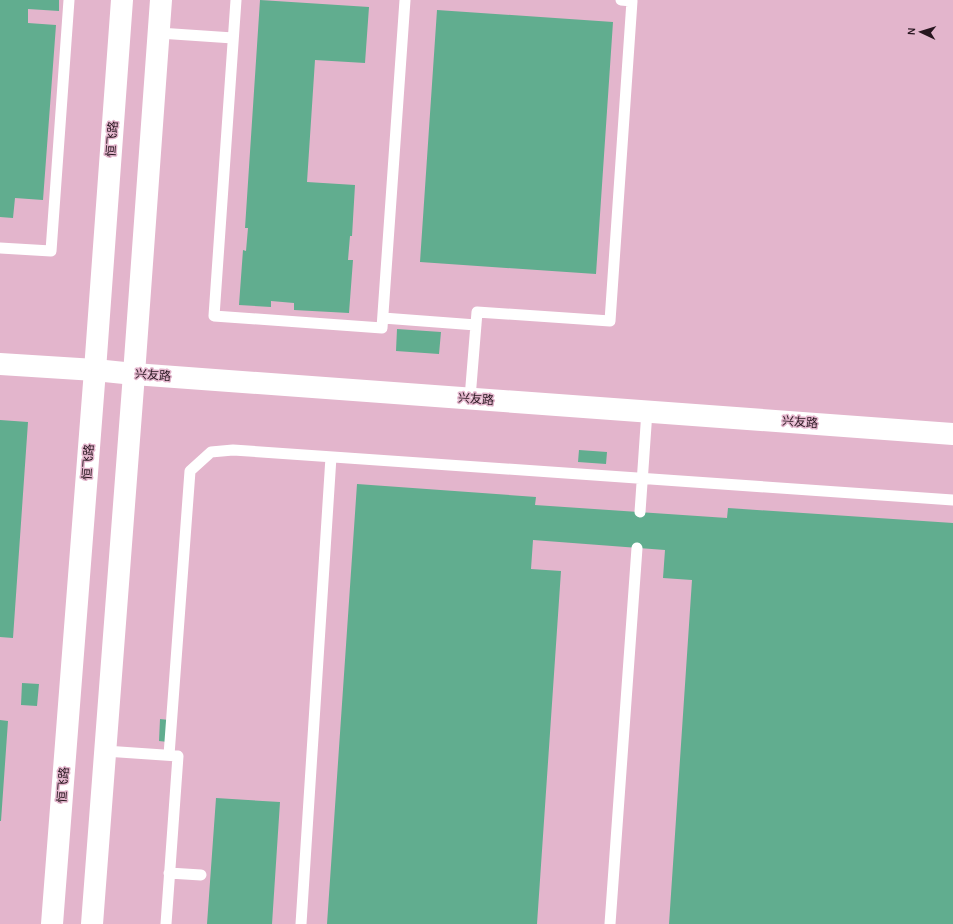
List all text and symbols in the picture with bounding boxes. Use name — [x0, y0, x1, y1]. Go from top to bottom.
north arrow — [901, 12, 941, 52]
text: N — [905, 27, 918, 36]
street label: 恒飞路 — [104, 121, 120, 157]
street label: 兴友路 — [135, 367, 171, 383]
street label: 兴友路 — [458, 391, 494, 407]
street label: 兴友路 — [782, 414, 818, 430]
street label: 恒飞路 — [80, 444, 96, 480]
street label: 恒飞路 — [55, 767, 71, 803]

